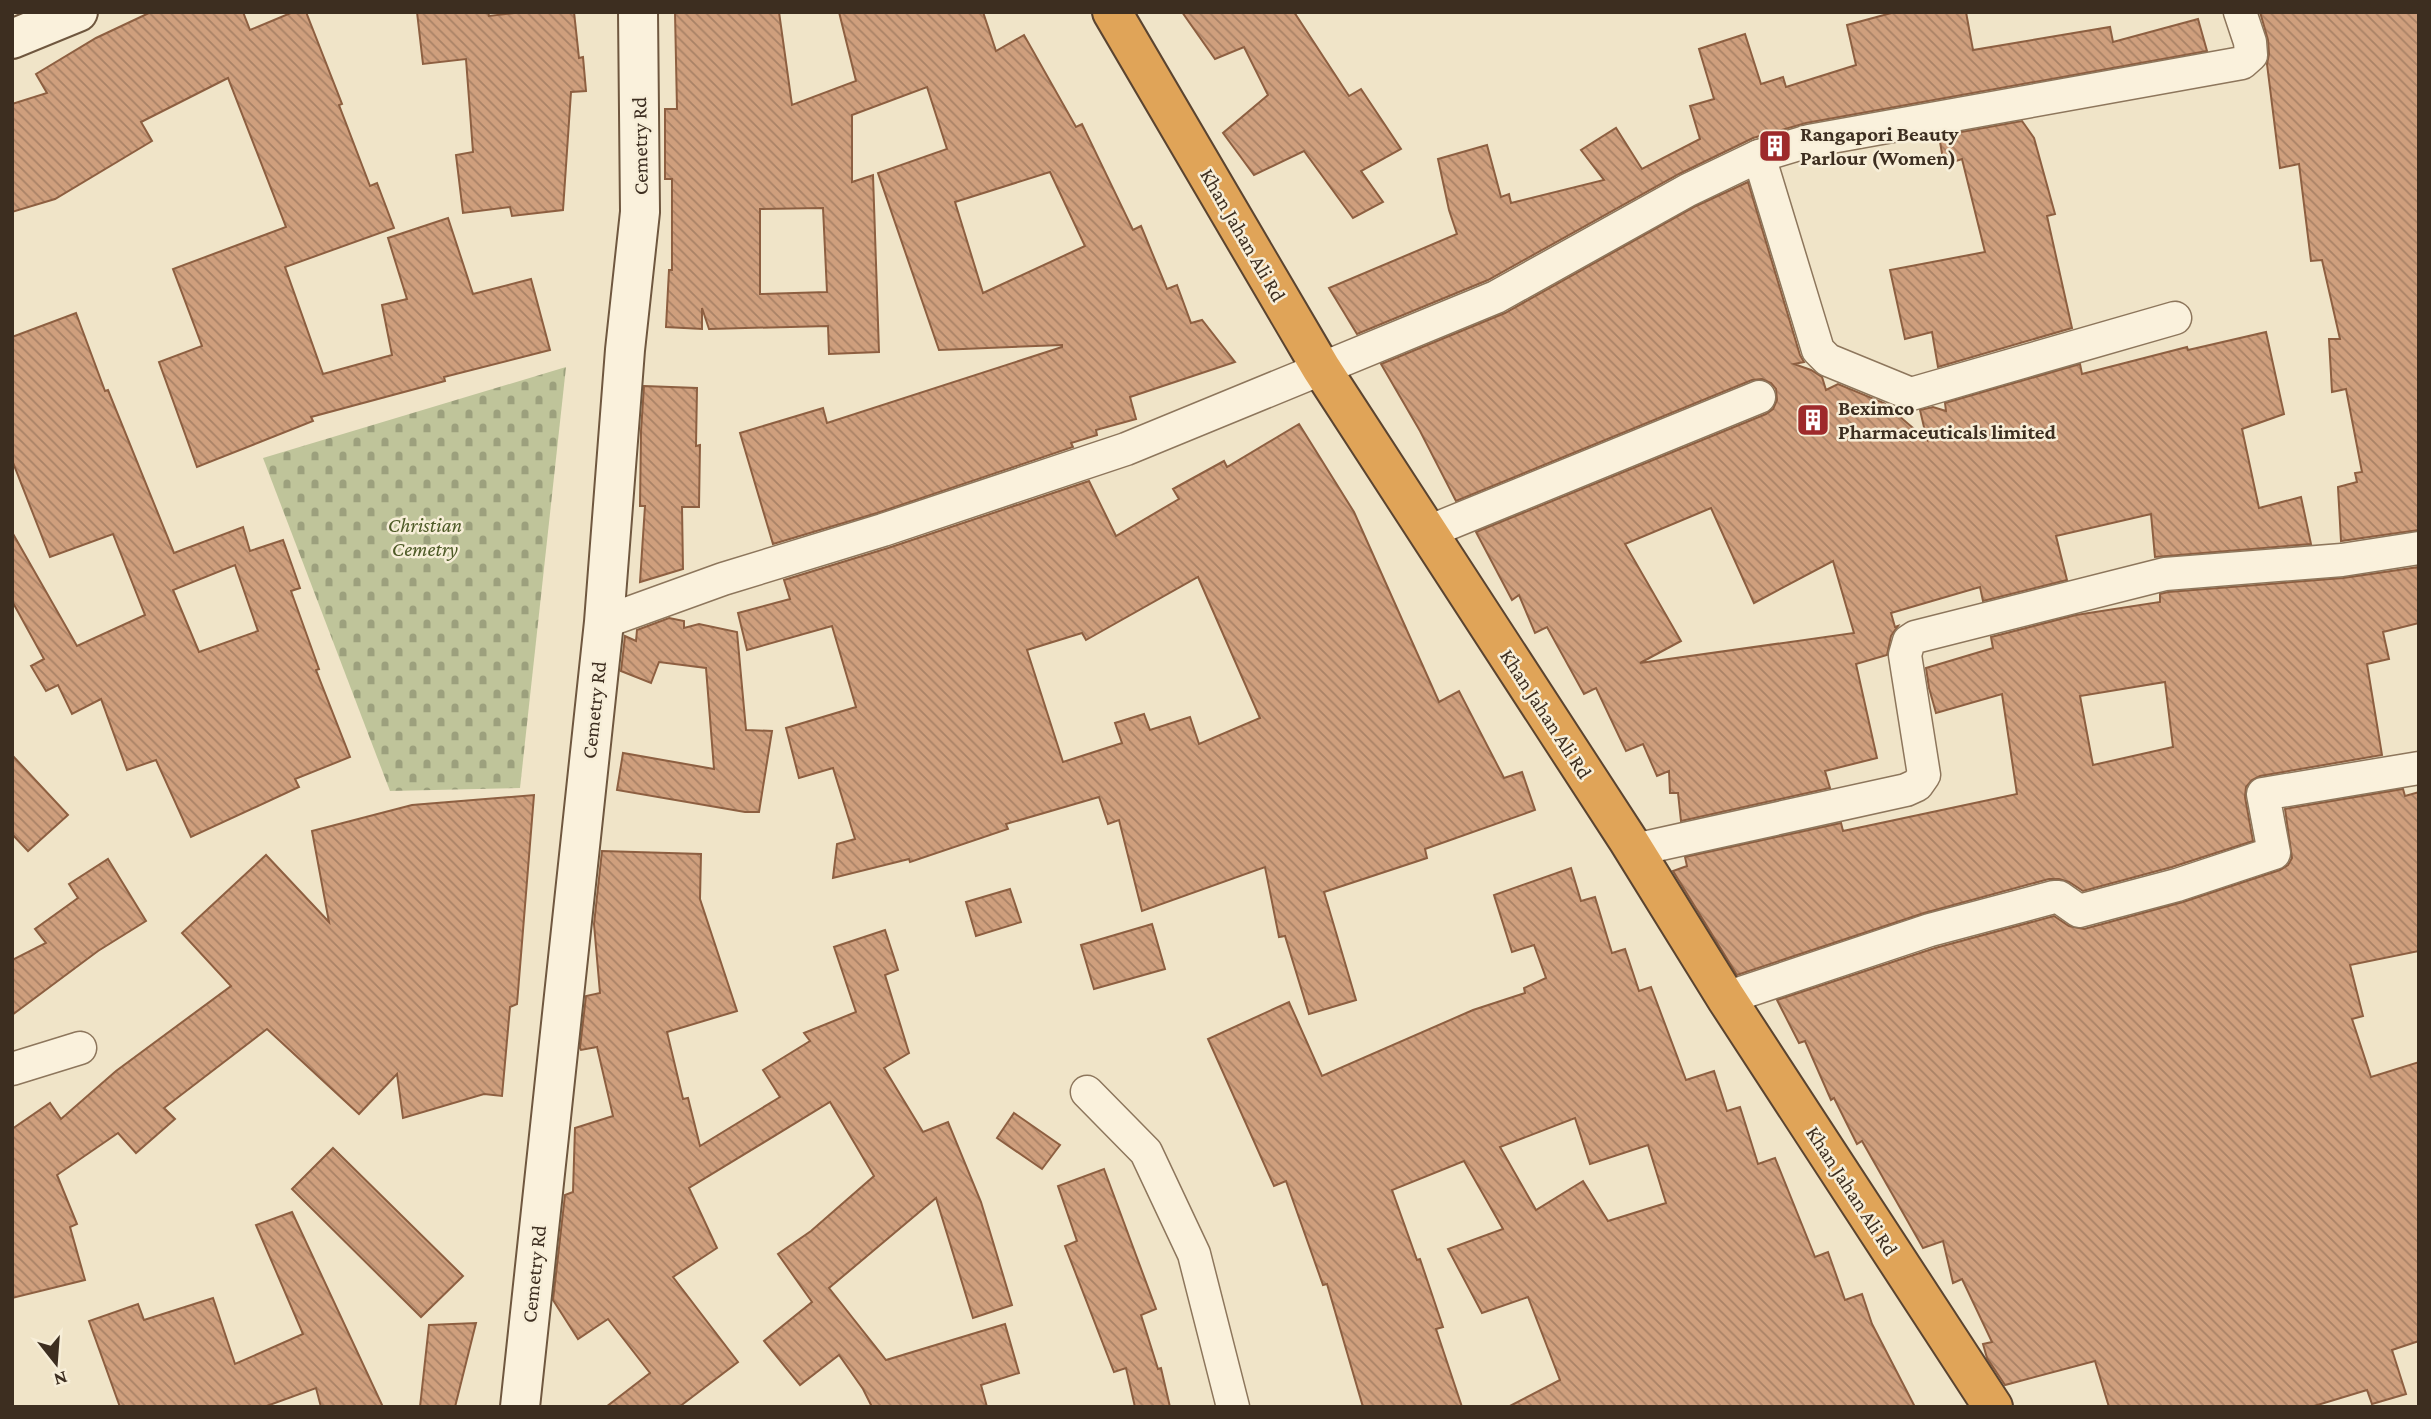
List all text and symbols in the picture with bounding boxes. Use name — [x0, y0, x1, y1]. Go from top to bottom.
street label: Cemetry Rd — [627, 97, 653, 195]
place label: Rangapori Beauty Parlour (Women) — [1800, 122, 1959, 170]
building icon: Rangapori Beauty Parlour (Women) — [1756, 127, 1794, 165]
street label: Khan Jahan Ali Rd — [1195, 164, 1291, 306]
place label: Beximco Pharmaceuticals limited — [1838, 396, 2057, 444]
building icon: Beximco Pharmaceuticals limited — [1794, 401, 1832, 439]
park label: Christian Cemetry — [388, 513, 462, 561]
street label: Khan Jahan Ali Rd — [1495, 645, 1597, 783]
street label: Cemetry Rd — [577, 660, 611, 760]
street label: Khan Jahan Ali Rd — [1801, 1122, 1903, 1260]
street label: Cemetry Rd — [517, 1224, 551, 1324]
north arrow — [21, 1328, 91, 1398]
text: N — [52, 1367, 70, 1391]

